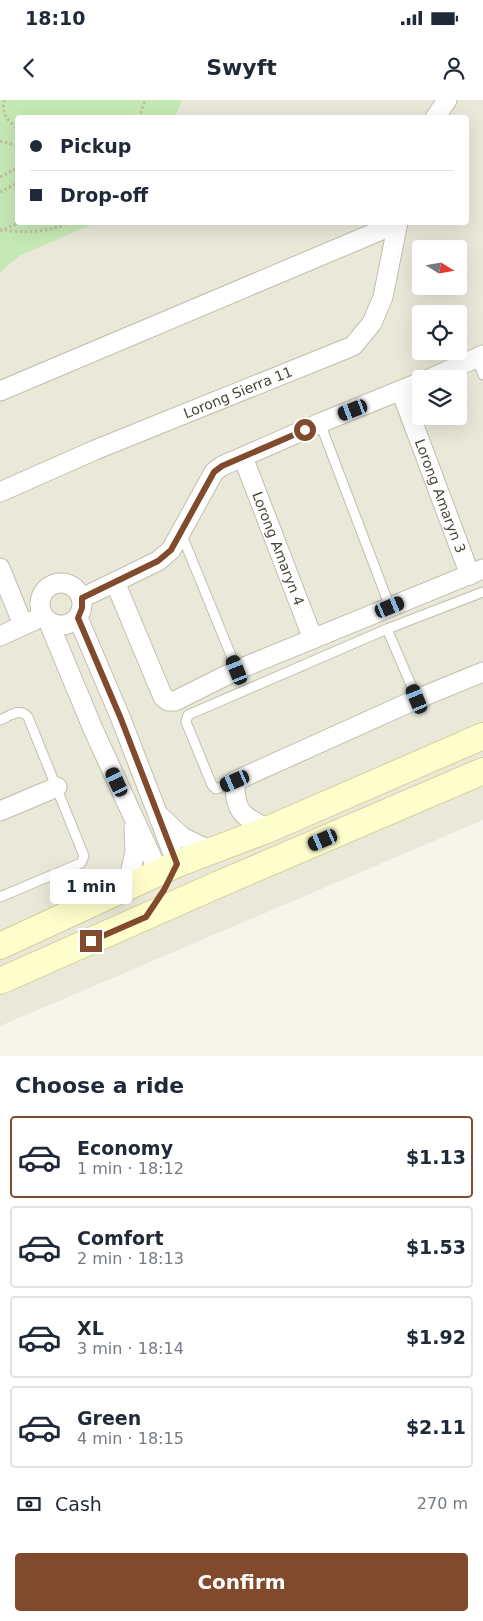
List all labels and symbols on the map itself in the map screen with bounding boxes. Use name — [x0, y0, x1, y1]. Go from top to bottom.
north arrow — [412, 240, 468, 295]
street label: Lorong Sierra 11 — [181, 363, 295, 421]
car — [336, 398, 369, 422]
route start — [294, 419, 316, 441]
street label: Lorong Amaryn 3 — [412, 437, 469, 555]
street label: Lorong Amaryn 4 — [249, 489, 307, 608]
car — [373, 594, 406, 620]
car — [224, 653, 249, 687]
car — [404, 682, 429, 716]
car — [103, 765, 130, 799]
car — [218, 768, 251, 794]
car — [306, 827, 339, 853]
callout: 1 min — [50, 868, 132, 904]
route end — [80, 930, 102, 952]

